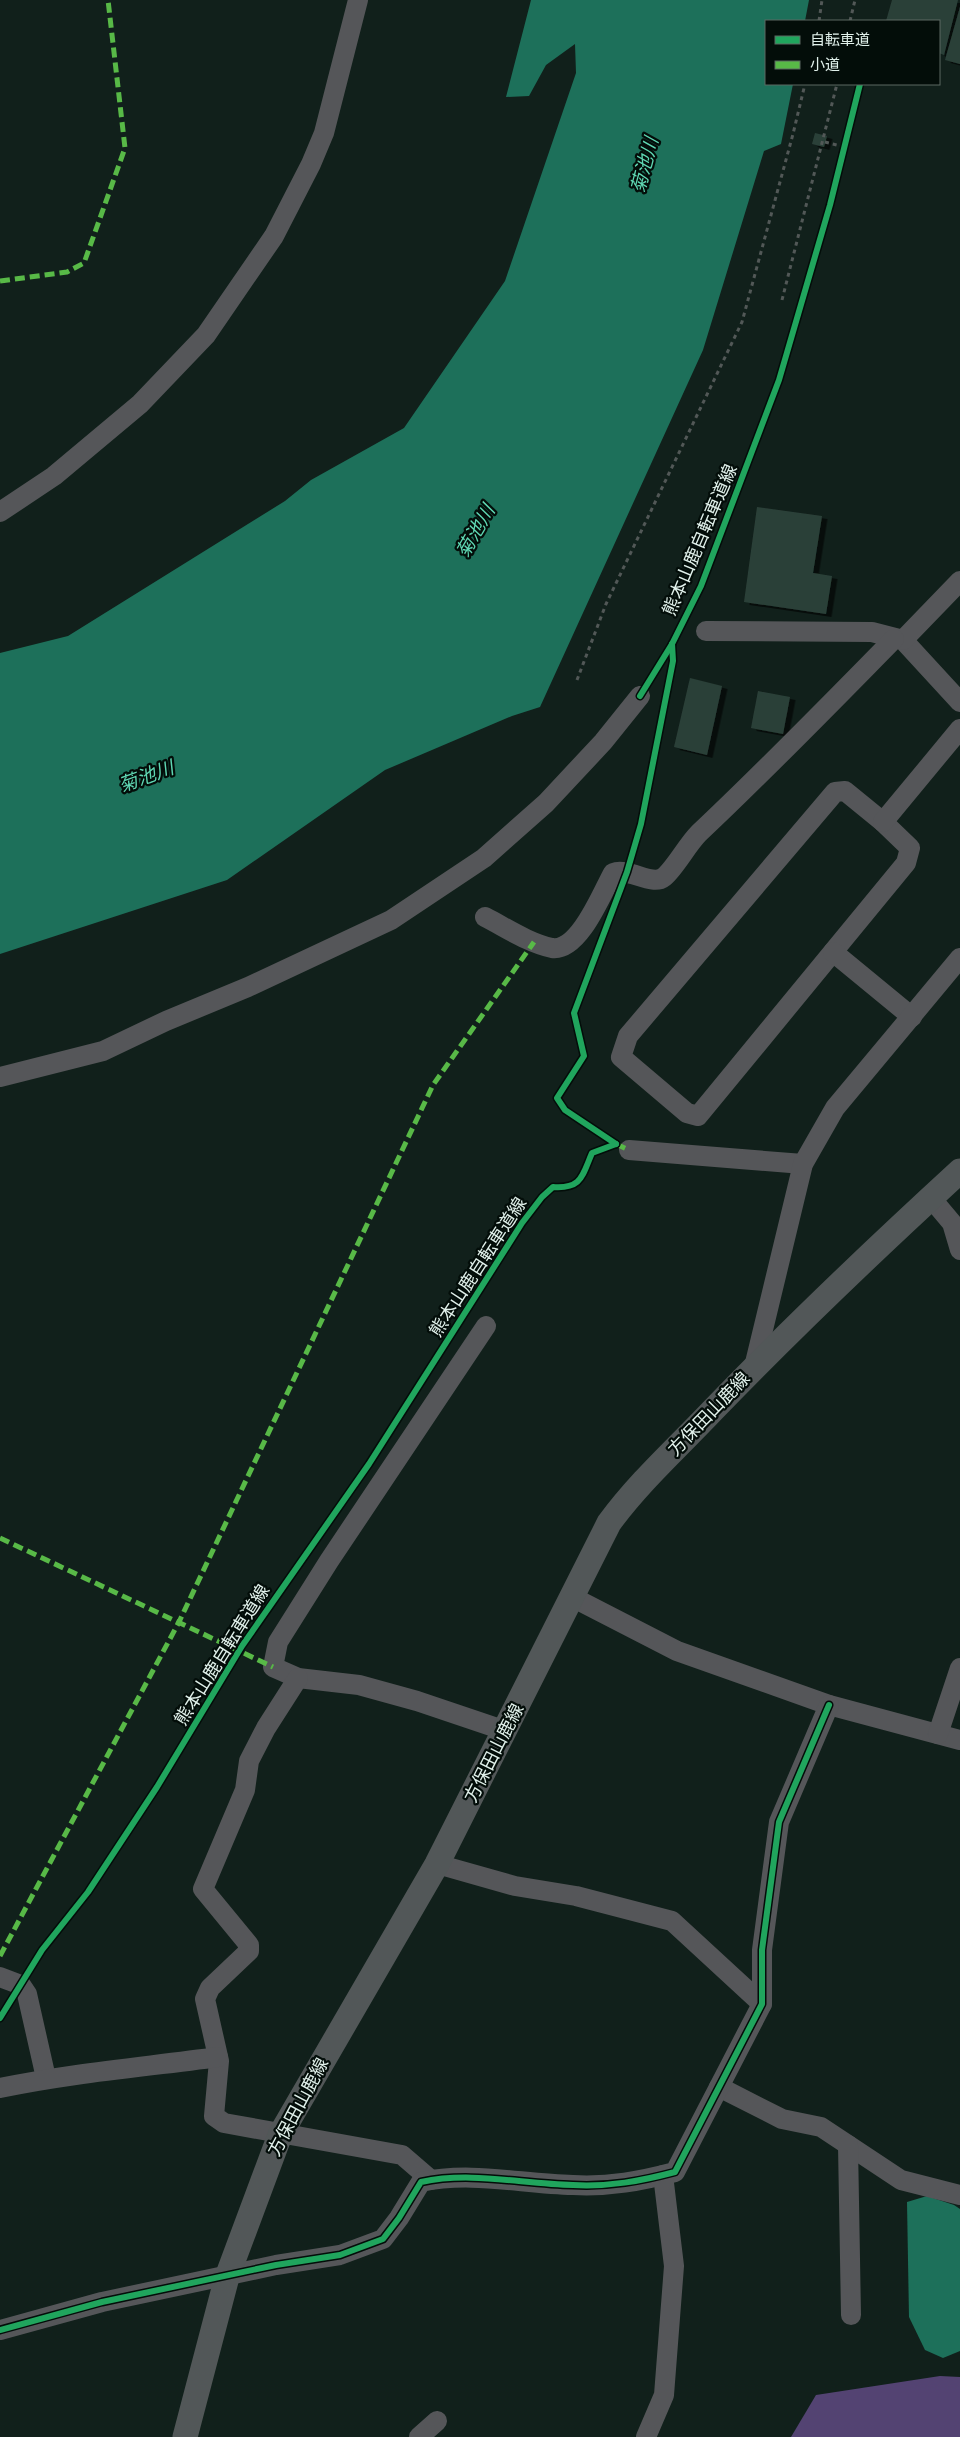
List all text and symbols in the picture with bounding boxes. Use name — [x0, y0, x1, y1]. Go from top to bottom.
legend — [765, 20, 940, 85]
text: 自転車道 — [810, 30, 870, 49]
text: 小道 — [810, 55, 840, 74]
water label: 菊池川 — [625, 132, 663, 196]
street label: 熊本山鹿自転車道線 — [657, 461, 742, 619]
water label: 菊池川 — [450, 499, 501, 562]
water label: 菊池川 — [115, 754, 179, 797]
street label: 熊本山鹿自転車道線 — [424, 1193, 531, 1341]
street label: 方保田山鹿線 — [663, 1367, 754, 1460]
street label: 熊本山鹿自転車道線 — [169, 1580, 274, 1730]
street label: 方保田山鹿線 — [459, 1699, 528, 1806]
street label: 方保田山鹿線 — [262, 2054, 333, 2160]

